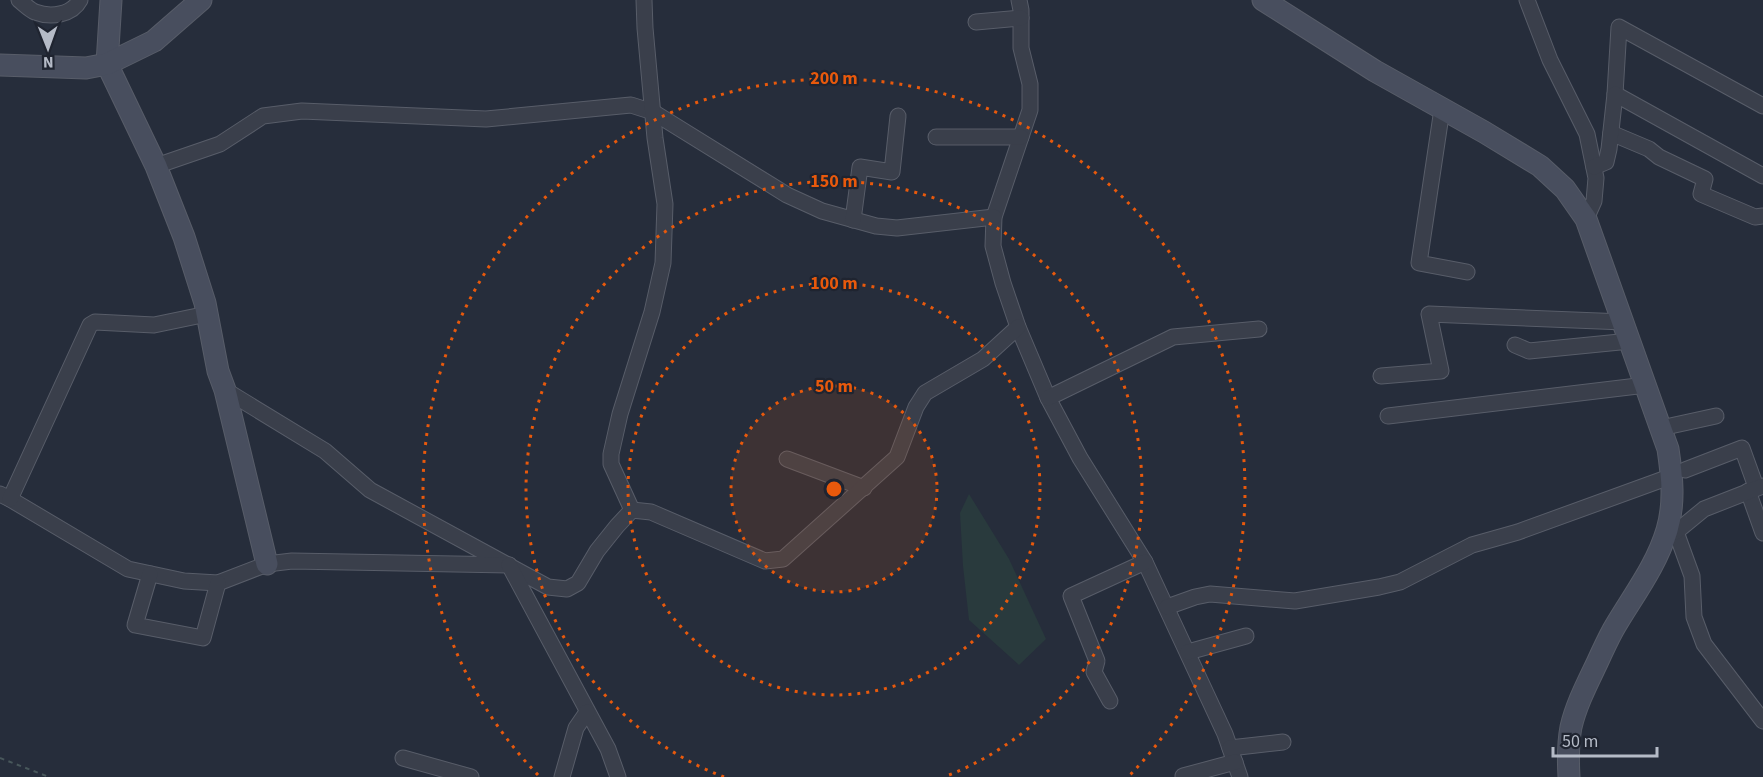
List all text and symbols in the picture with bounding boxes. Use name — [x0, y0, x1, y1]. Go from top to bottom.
north arrow — [18, 18, 78, 78]
text: N — [43, 51, 54, 73]
text: 200 m — [810, 66, 858, 91]
text: 150 m — [810, 169, 858, 194]
text: 100 m — [810, 271, 858, 296]
text: 50 m — [815, 374, 853, 399]
centre of rings — [824, 479, 844, 499]
scale bar — [1553, 720, 1656, 758]
text: 50 m — [1562, 729, 1598, 754]

